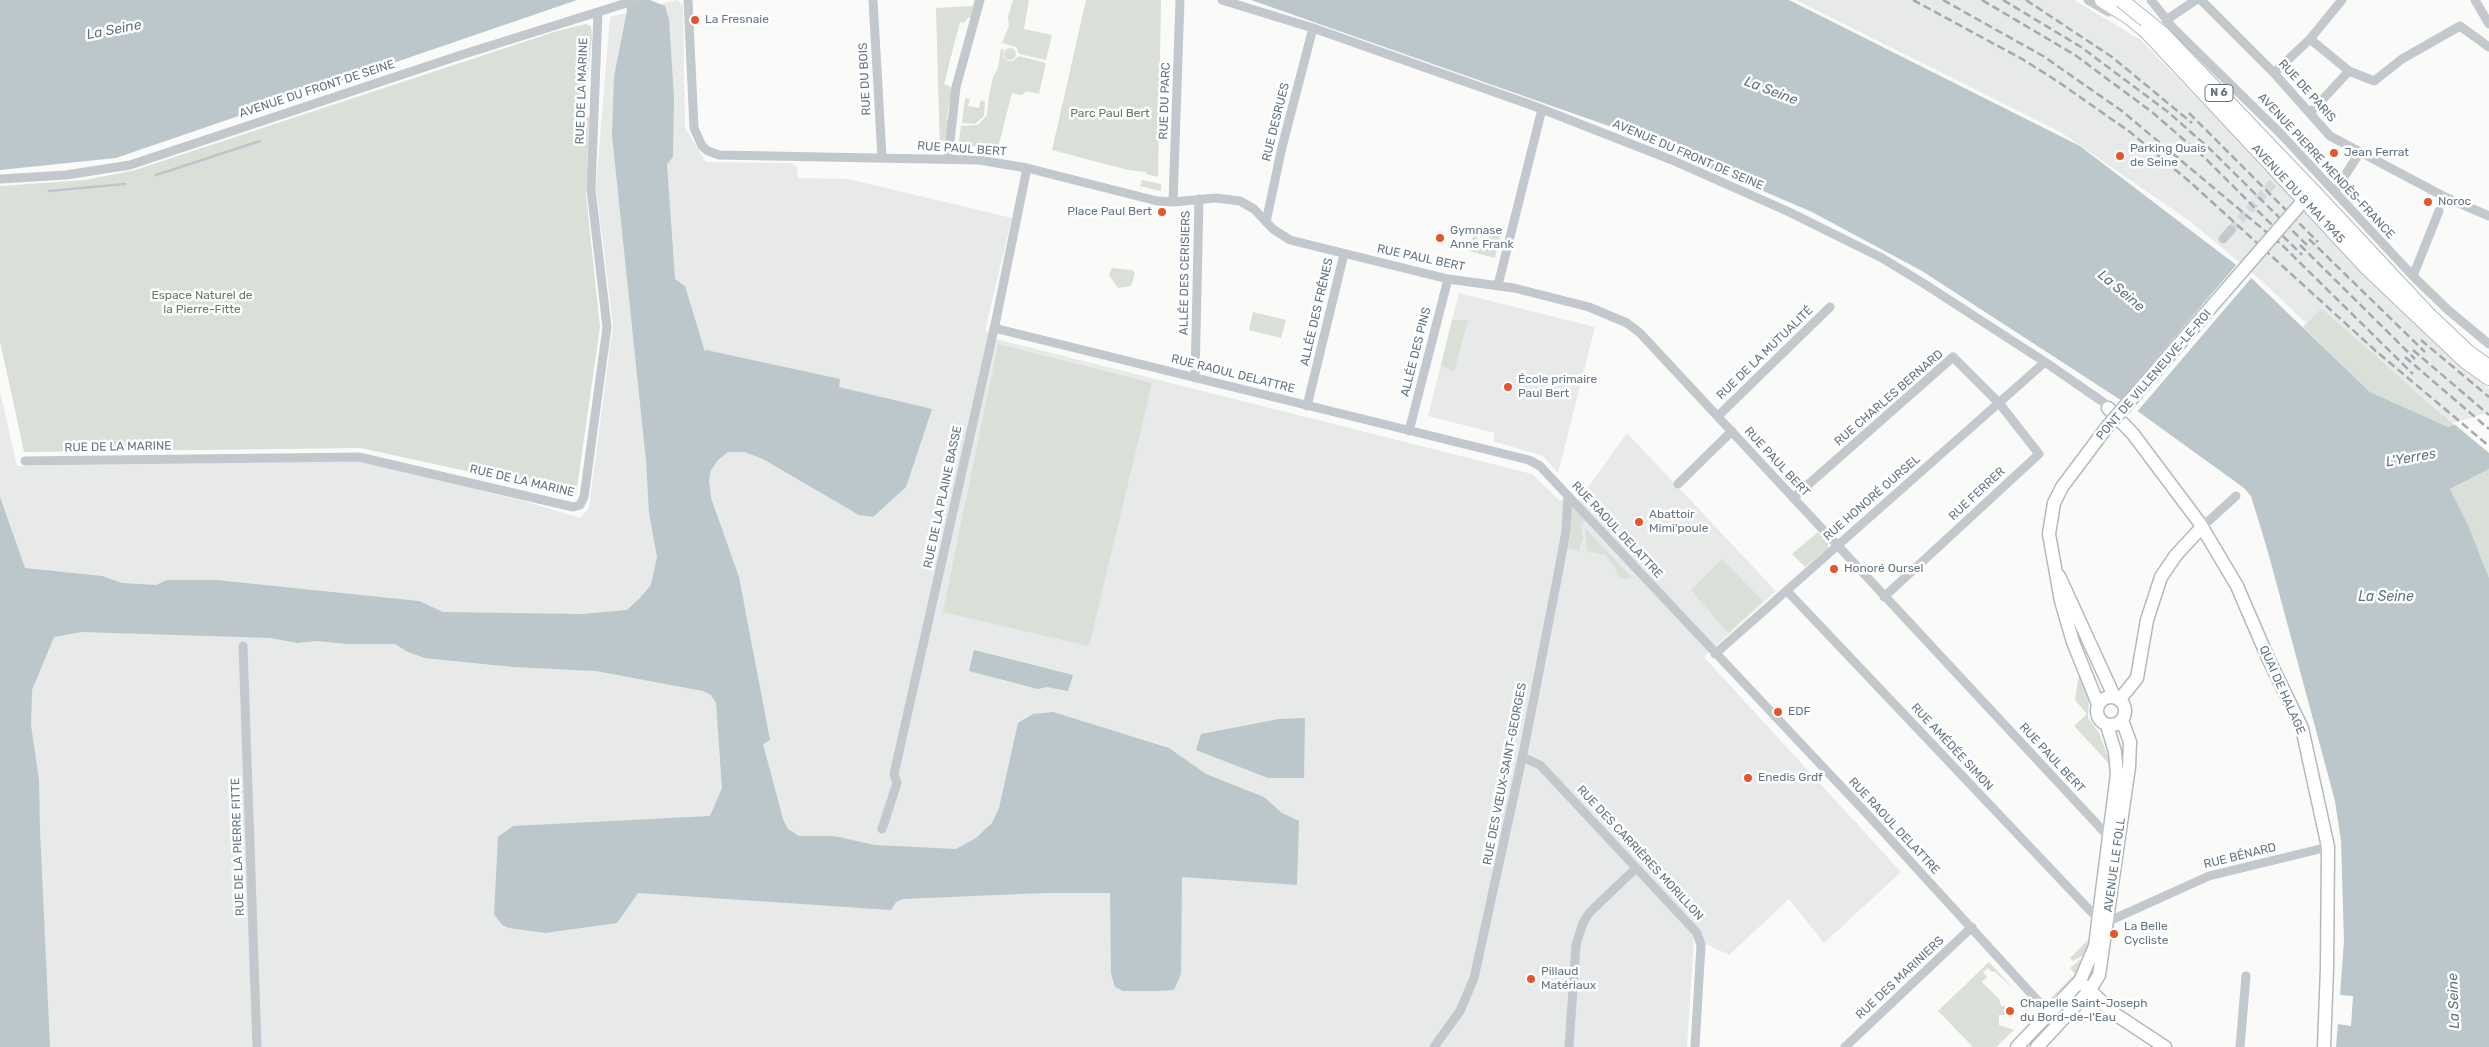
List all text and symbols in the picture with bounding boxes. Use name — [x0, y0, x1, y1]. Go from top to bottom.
place label: La Fresnaie — [705, 13, 769, 27]
marker: La Fresnaie — [689, 14, 701, 26]
water label: La Seine — [85, 16, 143, 44]
street label: RUE DE LA MARINE — [573, 37, 591, 145]
street label: RUE DU BOIS — [856, 42, 874, 116]
street label: AVENUE DU FRONT DE SEINE — [238, 57, 396, 121]
street label: RUE DE PARIS — [2275, 57, 2339, 125]
street label: RUE DU PARC — [1156, 62, 1174, 140]
water label: La Seine — [1742, 73, 1800, 109]
street label: RUE DESRUES — [1259, 81, 1293, 163]
road number: N 6 — [2205, 85, 2233, 102]
street label: AVENUE PIERRE MENDÈS-FRANCE — [2255, 90, 2397, 242]
park label: Parc Paul Bert — [1070, 107, 1150, 121]
street label: AVENUE DU FRONT DE SEINE — [1610, 117, 1766, 193]
street label: RUE PAUL BERT — [917, 139, 1007, 159]
street label: AVENUE DU 8 MAI 1945 — [2248, 141, 2348, 247]
place label: Parking Quais de Seine — [2130, 142, 2206, 170]
place label: Jean Ferrat — [2344, 146, 2409, 160]
marker: Jean Ferrat — [2328, 147, 2340, 159]
marker: Parking Quais de Seine — [2114, 150, 2126, 162]
place label: Noroc — [2438, 195, 2471, 209]
marker: Noroc — [2422, 196, 2434, 208]
place label: Place Paul Bert — [1067, 205, 1152, 219]
marker: Place Paul Bert — [1156, 206, 1168, 218]
street label: ALLÉE DES CERISIERS — [1177, 211, 1193, 335]
place label: Gymnase Anne Frank — [1450, 224, 1514, 252]
marker: Gymnase Anne Frank — [1434, 232, 1446, 244]
street label: RUE PAUL BERT — [1376, 242, 1466, 274]
street label: ALLÉE DES FRÊNES — [1298, 257, 1336, 367]
water label: La Seine — [2094, 267, 2148, 315]
park label: Espace Naturel de la Pierre-Fitte — [151, 289, 253, 317]
street label: RUE DE LA MUTUALITÉ — [1714, 303, 1816, 403]
street label: ALLÉE DES PINS — [1398, 306, 1434, 398]
street label: PONT DE VILLENEUVE-LE-ROI — [2093, 307, 2215, 443]
street label: RUE CHARLES BERNARD — [1832, 347, 1946, 449]
street label: RUE RAOUL DELATTRE — [1170, 352, 1296, 396]
place label: École primaire Paul Bert — [1518, 373, 1597, 401]
marker: École primaire Paul Bert — [1502, 381, 1514, 393]
street label: RUE PAUL BERT — [1741, 424, 1813, 500]
street label: RUE DE LA PLAINE BASSE — [921, 425, 965, 569]
street label: RUE DE LA MARINE — [64, 439, 172, 455]
water label: L'Yerres — [2385, 445, 2437, 471]
street label: RUE HONORÉ OURSEL — [1821, 452, 1923, 544]
street label: RUE DE LA MARINE — [468, 462, 576, 500]
street label: RUE FERRER — [1946, 464, 2008, 524]
street label: RUE RAOUL DELATTRE — [1568, 479, 1666, 581]
place label: Abattoir Mimi'poule — [1649, 508, 1708, 536]
marker: Abattoir Mimi'poule — [1633, 516, 1645, 528]
place label: Honoré Oursel — [1844, 562, 1923, 576]
marker: Honoré Oursel — [1828, 563, 1840, 575]
water label: La Seine — [2358, 589, 2414, 605]
street label: QUAI DE HALAGE — [2256, 643, 2308, 737]
street label: RUE DES VŒUX-SAINT-GEORGES — [1480, 682, 1530, 866]
street label: RUE AMÉDÉE SIMON — [1908, 700, 1996, 794]
place label: EDF — [1788, 705, 1811, 719]
marker: EDF — [1772, 706, 1784, 718]
street label: RUE PAUL BERT — [2016, 720, 2088, 796]
place label: Enedis Grdf — [1758, 771, 1823, 785]
marker: Enedis Grdf — [1742, 772, 1754, 784]
street label: RUE RAOUL DELATTRE — [1845, 775, 1943, 877]
street label: RUE DE LA PIERRE FITTE — [228, 778, 248, 916]
street label: RUE DES CARRIÈRES MORILLON — [1574, 783, 1706, 923]
street label: AVENUE LE FOLL — [2101, 817, 2129, 913]
street label: RUE BÉNARD — [2202, 840, 2278, 872]
place label: La Belle Cycliste — [2124, 920, 2168, 948]
marker: La Belle Cycliste — [2108, 928, 2120, 940]
street label: RUE DES MARINIERS — [1853, 933, 1947, 1023]
place label: Pillaud Matériaux — [1541, 965, 1596, 993]
marker: Pillaud Matériaux — [1525, 973, 1537, 985]
water label: La Seine — [2445, 973, 2463, 1029]
place label: Chapelle Saint-Joseph du Bord-de-l'Eau — [2020, 997, 2147, 1025]
marker: Chapelle Saint-Joseph du Bord-de-l'Eau — [2004, 1005, 2016, 1017]

